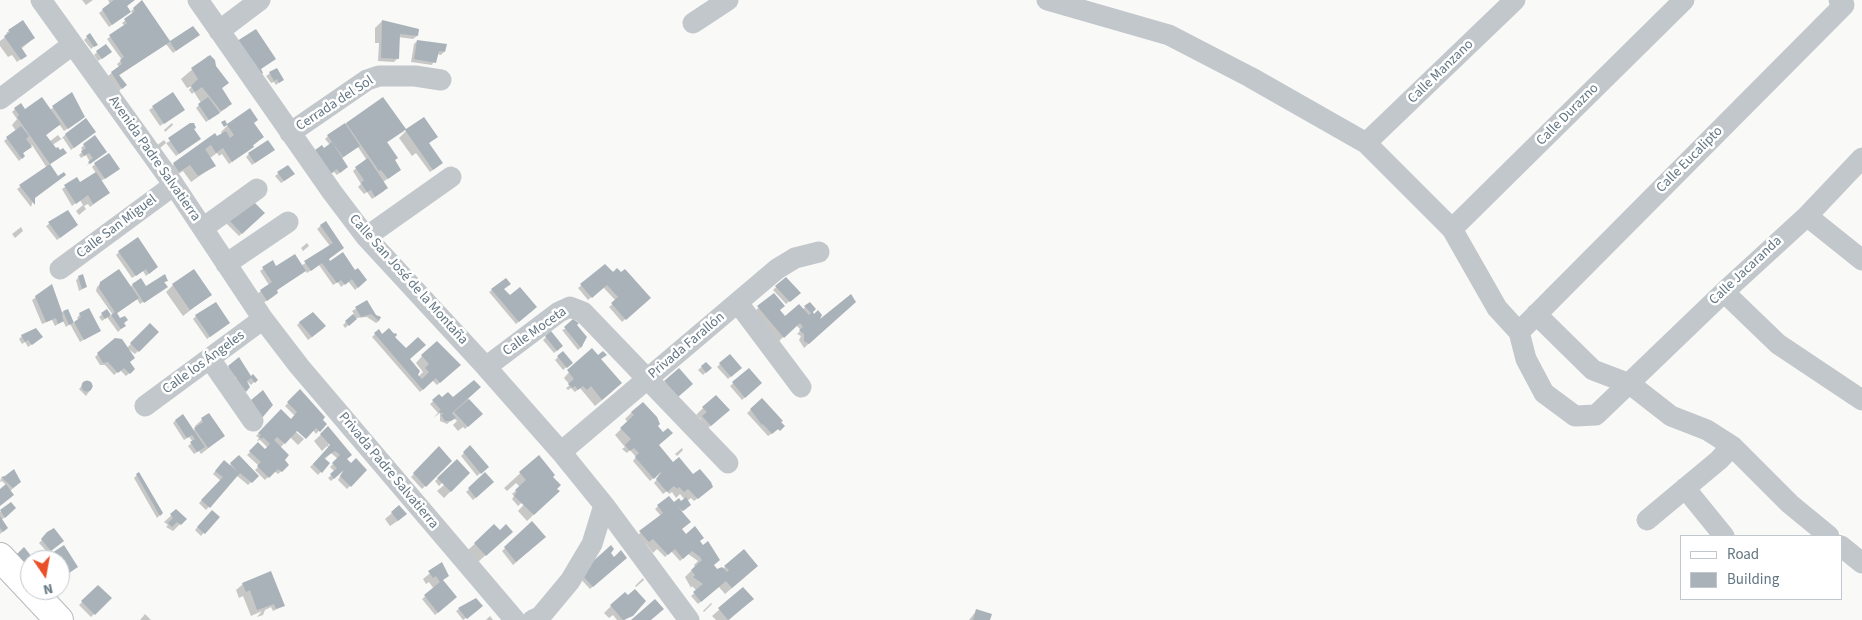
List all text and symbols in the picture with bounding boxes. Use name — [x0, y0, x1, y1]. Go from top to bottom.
street label: Calle Manzano — [1405, 37, 1477, 107]
street label: Cerrada del Sol — [293, 73, 377, 135]
street label: Calle Durazno — [1533, 80, 1603, 150]
street label: Avenida Padre Salvatierra — [104, 93, 204, 225]
street label: Calle Eucalipto — [1653, 123, 1727, 197]
street label: Calle San Miguel — [74, 191, 160, 263]
street label: Calle San José de la Montaña — [345, 211, 471, 349]
street label: Calle Jacaranda — [1706, 233, 1786, 309]
street label: Calle Moceta — [500, 304, 570, 360]
street label: Privada Farallón — [645, 309, 729, 383]
street label: Calle los Ángeles — [160, 328, 248, 398]
street label: Privada Padre Salvatierra — [334, 409, 442, 533]
legend — [1680, 535, 1842, 600]
text: Road — [1727, 544, 1759, 565]
north arrow — [20, 550, 70, 600]
text: Building — [1727, 569, 1779, 590]
text: N — [41, 578, 55, 599]

